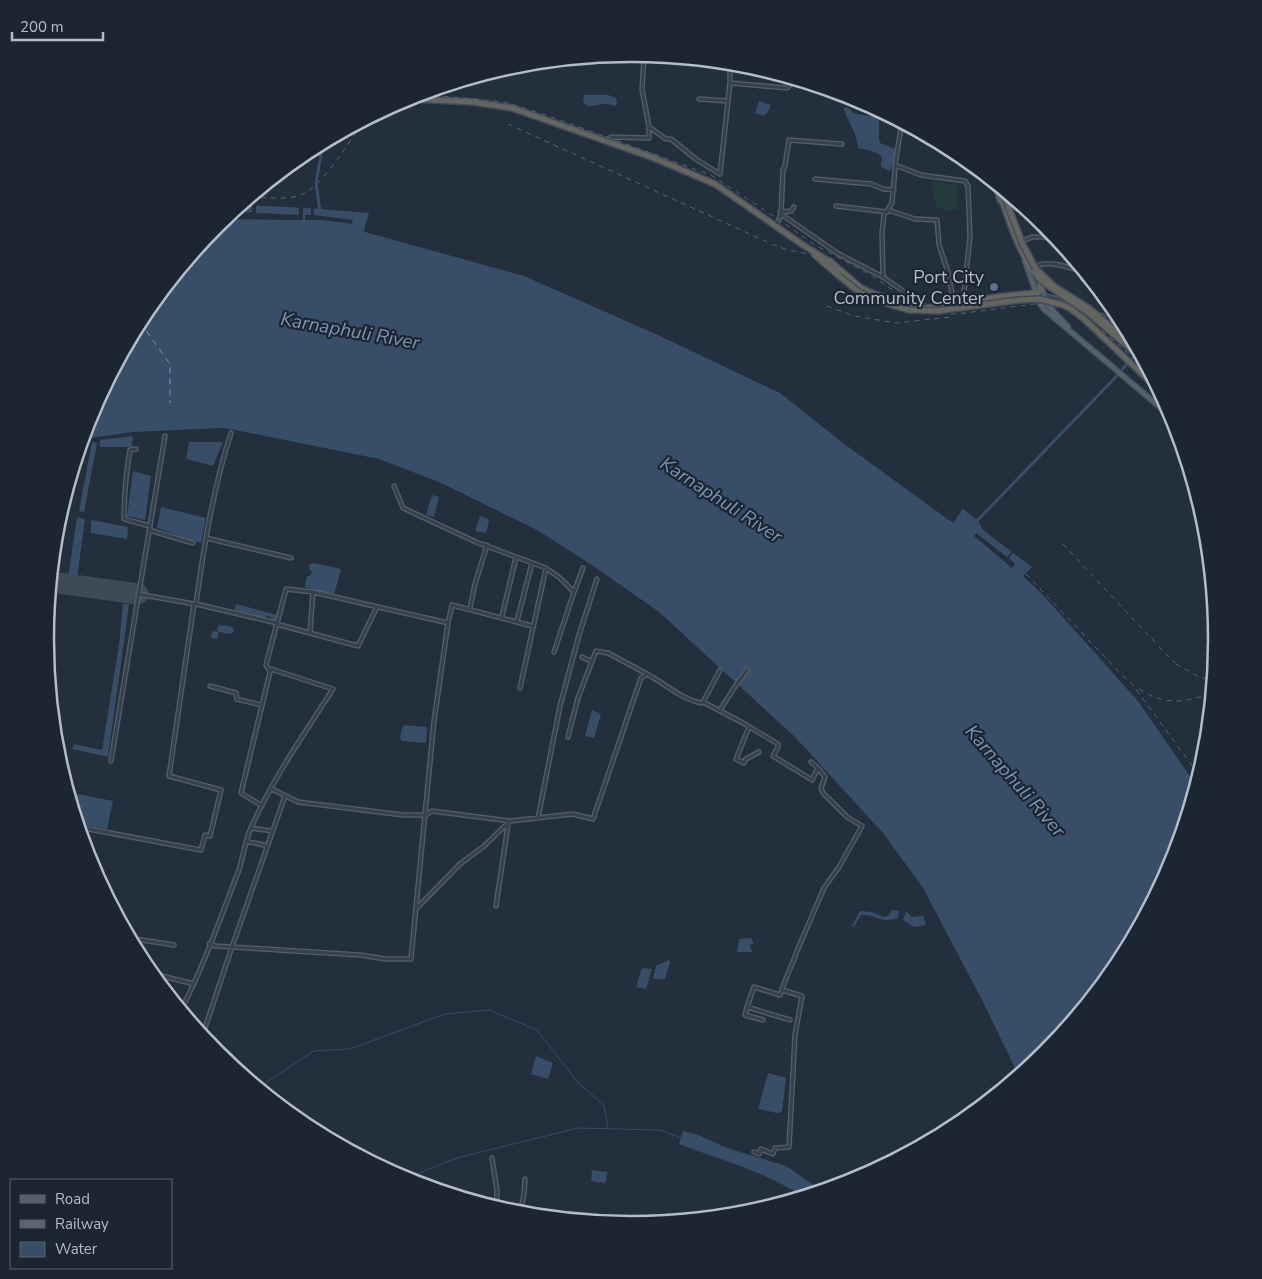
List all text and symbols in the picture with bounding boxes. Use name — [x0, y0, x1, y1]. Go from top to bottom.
scale bar — [12, 10, 104, 42]
text: 200 m — [20, 17, 64, 37]
place label: Port City Community Center — [833, 265, 985, 310]
marker: Port City Community Center — [988, 281, 1000, 293]
water label: Karnaphuli River — [278, 306, 423, 356]
water label: Karnaphuli River — [655, 451, 788, 550]
water label: Karnaphuli River — [959, 719, 1072, 844]
legend — [10, 1179, 172, 1269]
text: Road — [55, 1189, 90, 1209]
text: Railway — [55, 1214, 109, 1234]
text: Water — [55, 1239, 98, 1259]

